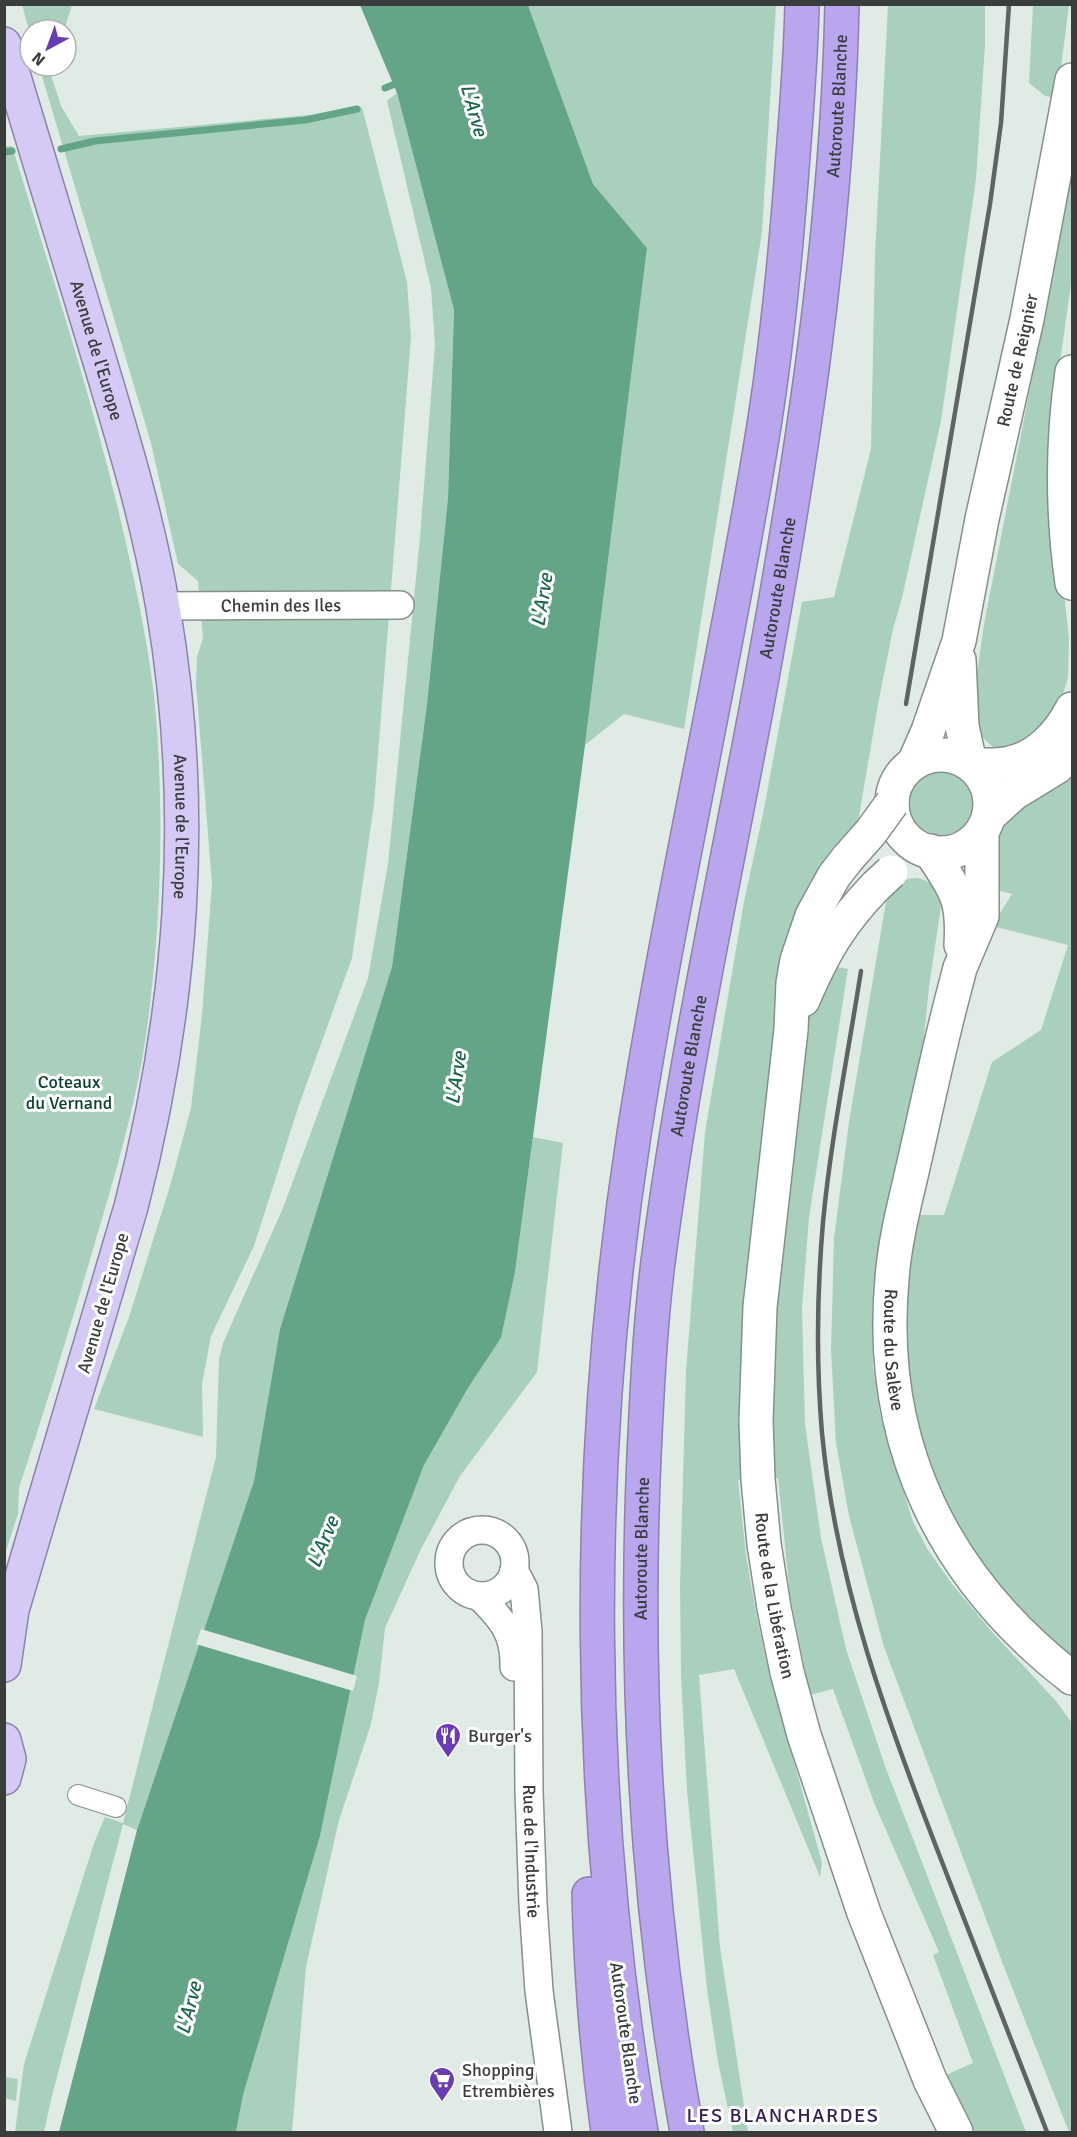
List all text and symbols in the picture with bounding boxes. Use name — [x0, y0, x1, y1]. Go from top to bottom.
north arrow — [18, 18, 78, 78]
street label: Autoroute Blanche — [822, 34, 852, 178]
text: N — [28, 47, 50, 70]
water label: L'Arve — [455, 81, 494, 140]
street label: Avenue de l'Europe — [65, 278, 128, 423]
street label: Route de Reignier — [992, 291, 1043, 429]
street label: Autoroute Blanche — [755, 515, 801, 661]
water label: L'Arve — [525, 571, 559, 628]
street label: Chemin des Iles — [221, 594, 341, 617]
street label: Avenue de l'Europe — [169, 753, 193, 900]
street label: Autoroute Blanche — [666, 993, 712, 1138]
water label: L'Arve — [440, 1049, 472, 1106]
park label: Coteaux du Vernand — [26, 1071, 112, 1114]
street label: Avenue de l'Europe — [72, 1230, 134, 1376]
street label: Route du Salève — [879, 1288, 909, 1413]
street label: Autoroute Blanche — [630, 1477, 654, 1620]
street label: Route de la Libération — [750, 1511, 799, 1681]
water label: L'Arve — [301, 1512, 345, 1571]
restaurant icon: Burger's — [433, 1721, 463, 1759]
place label: Burger's — [468, 1725, 532, 1747]
street label: Rue de l'Industrie — [518, 1784, 545, 1919]
street label: Autoroute Blanche — [605, 1961, 647, 2105]
water label: L'Arve — [170, 1978, 208, 2037]
place label: Shopping Etrembières — [462, 2059, 555, 2102]
supermarket icon: Shopping Etrembières — [427, 2065, 457, 2103]
district label: LES BLANCHARDES — [687, 2103, 879, 2128]

